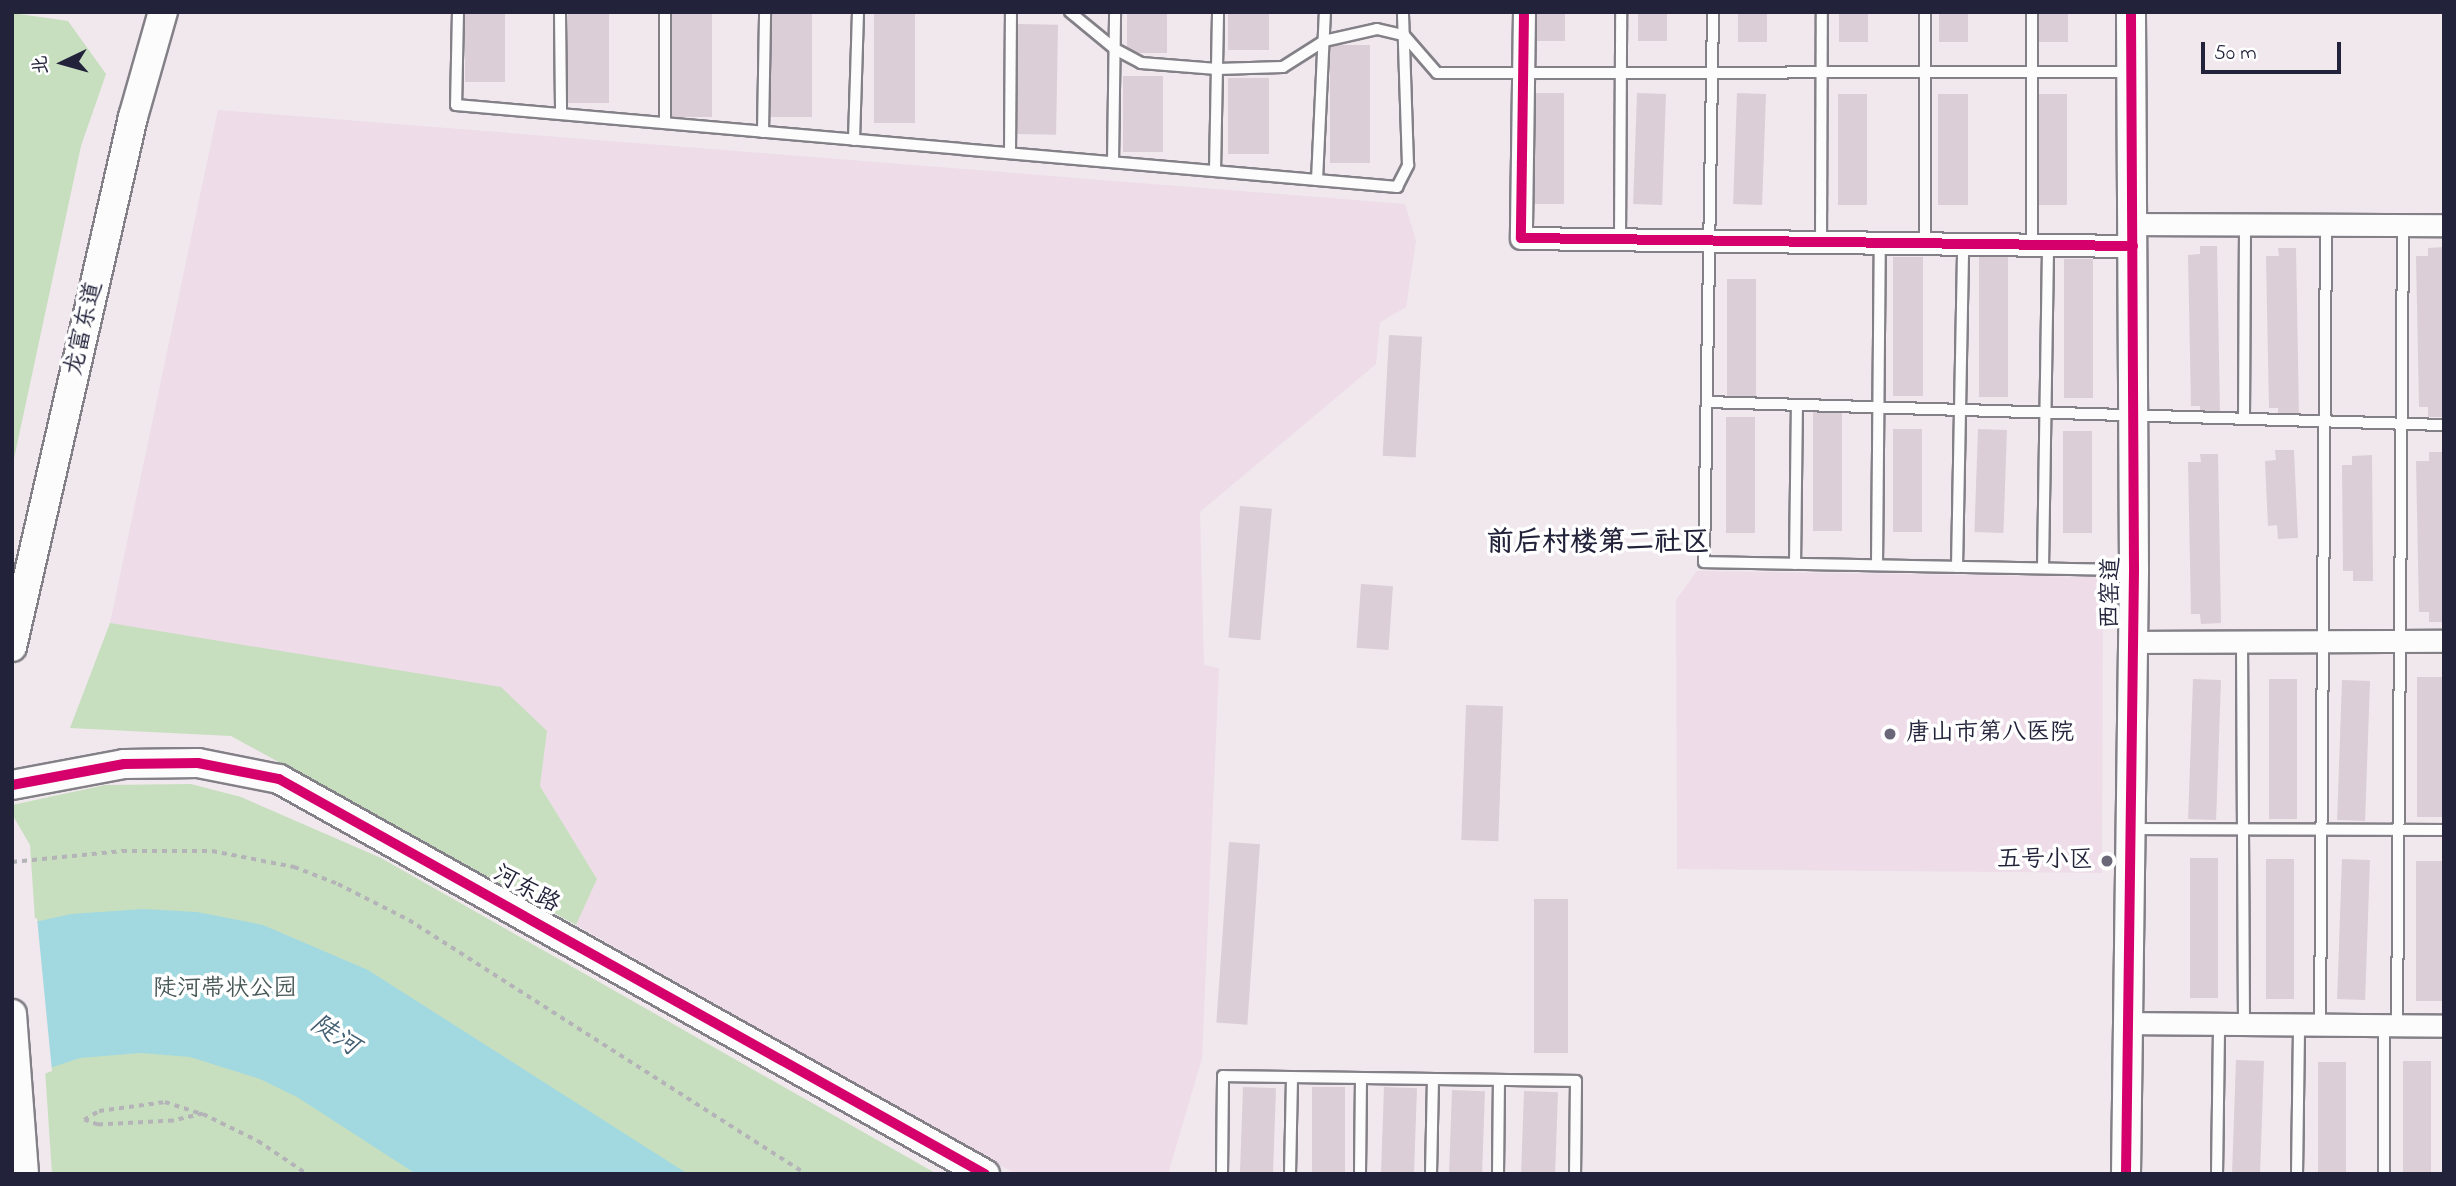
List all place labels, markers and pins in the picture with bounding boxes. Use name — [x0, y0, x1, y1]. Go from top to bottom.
place label: 唐山市第八医院 — [1906, 720, 2074, 748]
marker: 唐山市第八医院 — [1880, 724, 1900, 744]
place label: 五号小区 — [1997, 847, 2093, 875]
marker: 五号小区 — [2099, 853, 2115, 869]

